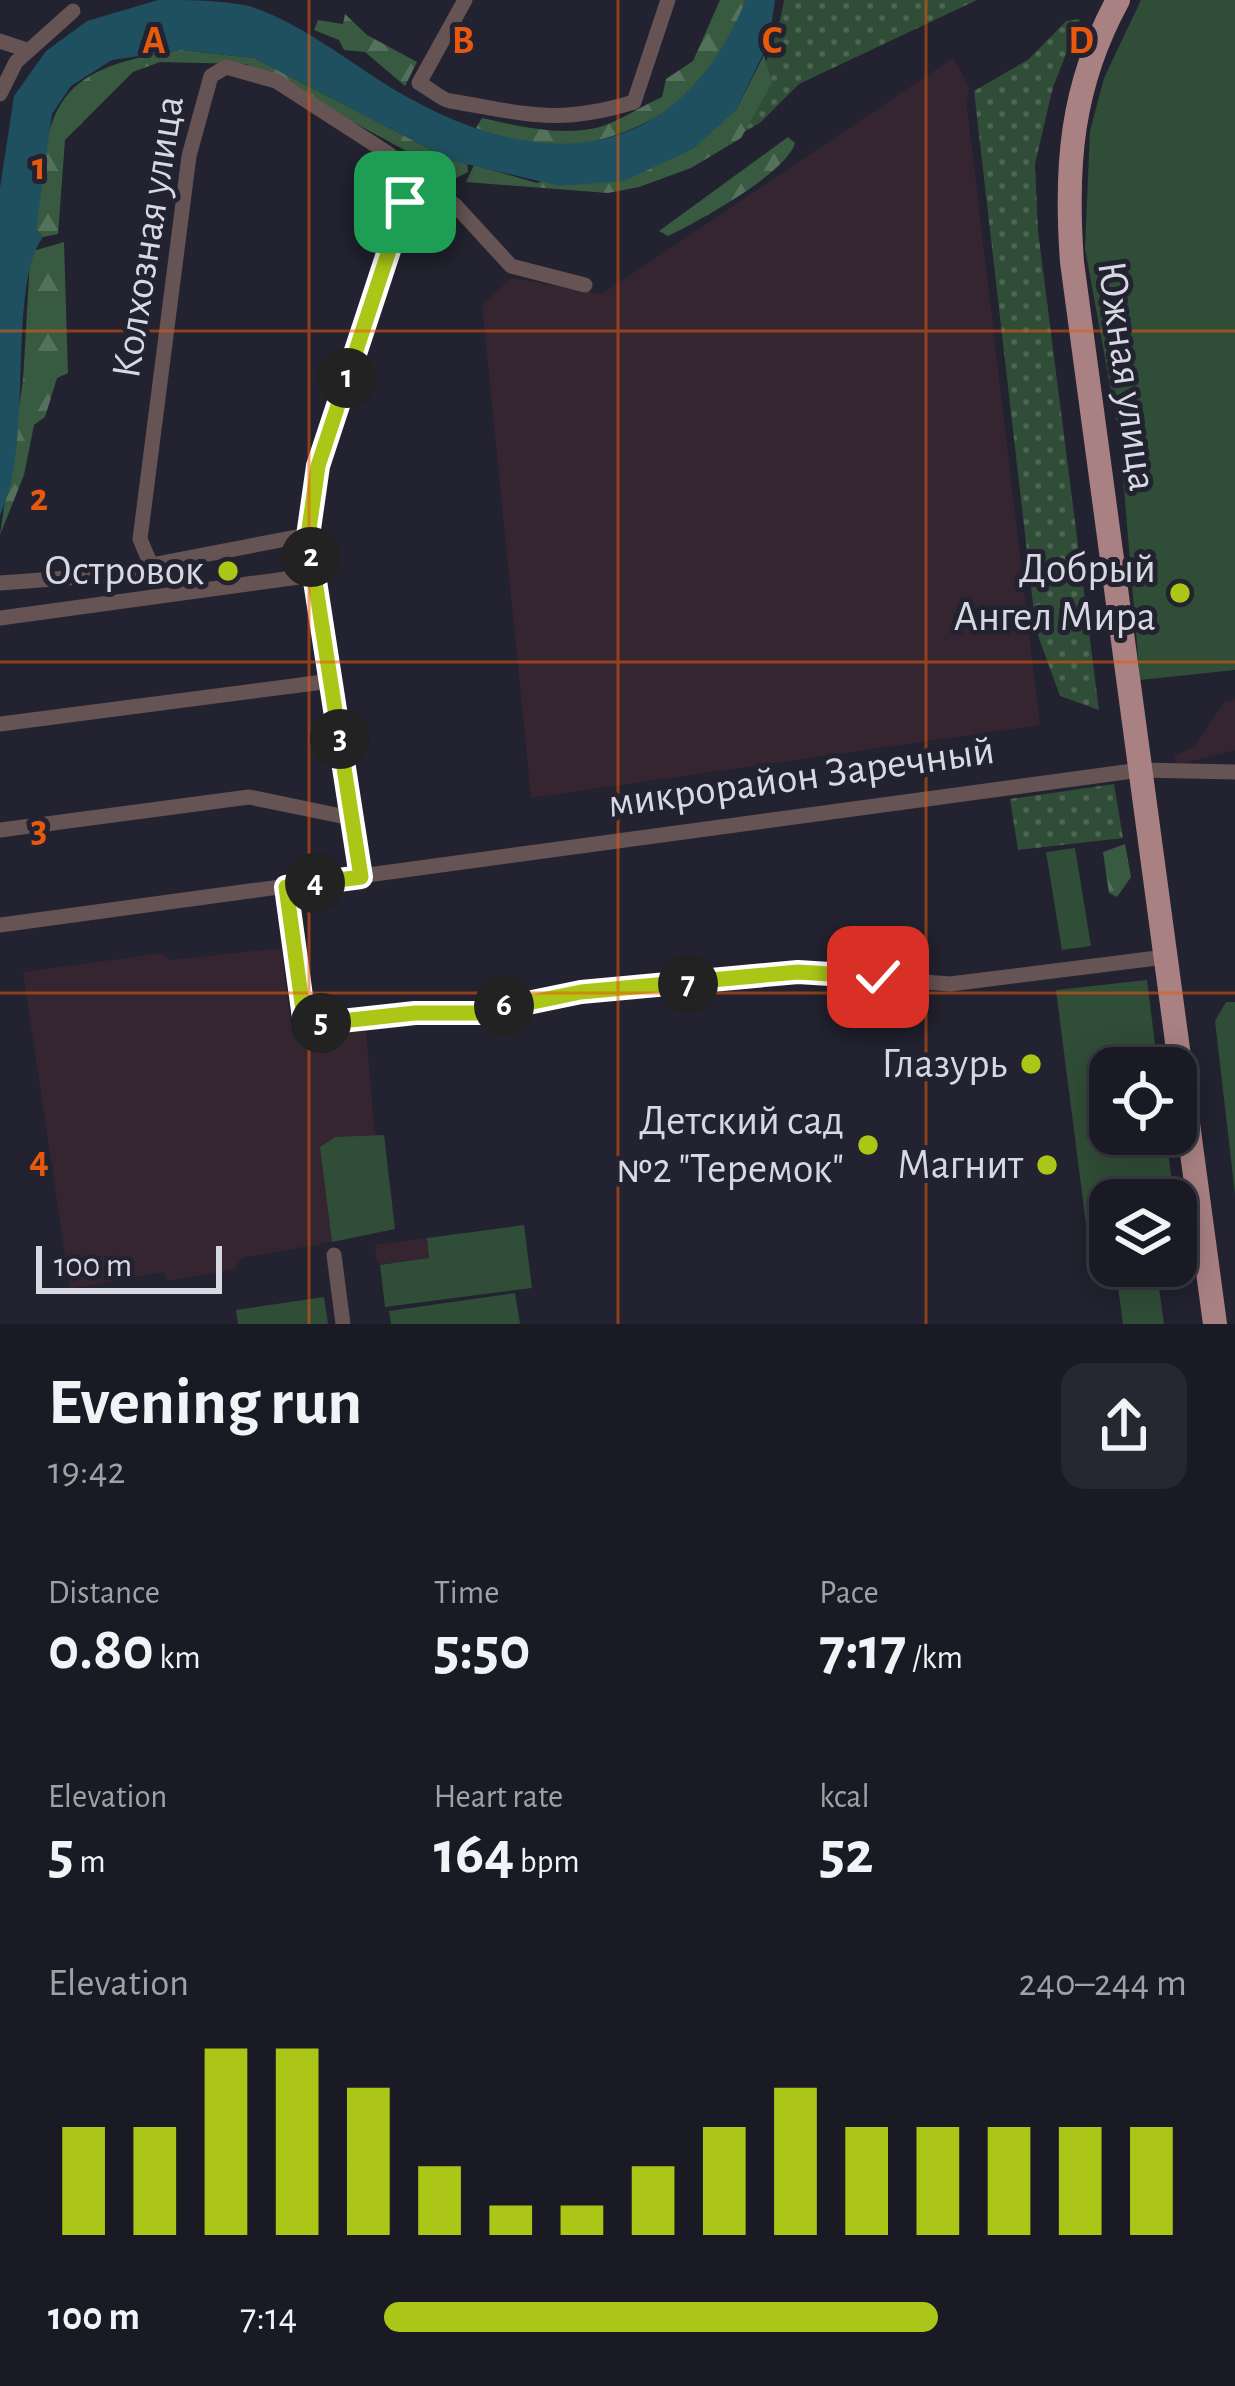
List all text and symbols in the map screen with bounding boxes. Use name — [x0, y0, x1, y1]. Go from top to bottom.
text: A — [142, 22, 166, 61]
text: B — [452, 22, 474, 61]
text: C — [762, 22, 782, 61]
text: D — [1068, 22, 1094, 61]
street label: Колхозная улица — [105, 93, 191, 381]
text: 1 — [32, 148, 46, 187]
pin — [354, 151, 456, 253]
icon: arrive — [372, 169, 438, 235]
street label: Южная улица — [1090, 258, 1164, 494]
pin: 1 — [317, 348, 377, 408]
text: 1 — [341, 361, 353, 394]
text: 2 — [30, 479, 48, 518]
pin: 2 — [281, 527, 341, 587]
text: 2 — [303, 540, 319, 573]
place label: Добрый Ангел Мира — [953, 548, 1156, 638]
place label: Островок — [44, 550, 204, 592]
marker: Островок — [215, 558, 241, 584]
marker: Добрый Ангел Мира — [1167, 580, 1193, 606]
pin: 3 — [310, 709, 370, 769]
text: 3 — [333, 722, 347, 755]
street label: микрорайон Заречный — [605, 729, 997, 825]
text: 3 — [31, 810, 47, 849]
pin: 4 — [285, 853, 345, 913]
text: 4 — [307, 866, 323, 899]
pin — [827, 926, 929, 1028]
icon: check — [845, 944, 911, 1010]
pin: 7 — [658, 954, 718, 1014]
text: 7 — [681, 967, 695, 1000]
pin: 6 — [474, 976, 534, 1036]
text: 6 — [496, 989, 512, 1022]
pin: 5 — [291, 993, 351, 1053]
text: 5 — [314, 1006, 328, 1039]
place label: Глазурь — [881, 1043, 1007, 1085]
map controls — [1089, 1047, 1197, 1287]
button: locate — [1089, 1047, 1197, 1155]
marker: Глазурь — [1018, 1051, 1044, 1077]
place label: Детский сад №2 "Теремок" — [616, 1100, 844, 1190]
marker: Детский сад №2 "Теремок" — [855, 1132, 881, 1158]
text: 4 — [29, 1141, 49, 1180]
place label: Магнит — [897, 1144, 1024, 1186]
marker: Магнит — [1034, 1152, 1060, 1178]
button: layers — [1089, 1179, 1197, 1287]
scale bar — [36, 1240, 222, 1293]
text: 100 m — [54, 1250, 132, 1283]
button: share — [1061, 1363, 1187, 1489]
text: Evening run — [48, 1370, 362, 1436]
text: 19:42 — [48, 1452, 125, 1491]
text: Distance — [48, 1577, 160, 1610]
text: Time — [434, 1577, 499, 1610]
text: Pace — [819, 1577, 879, 1610]
text: 0.80 — [48, 1620, 154, 1680]
text: 5:50 — [434, 1620, 531, 1680]
text: 7:17 — [819, 1620, 907, 1680]
text: km — [154, 1642, 201, 1675]
text: /km — [907, 1642, 963, 1675]
text: Elevation — [48, 1781, 167, 1814]
text: Heart rate — [434, 1781, 563, 1814]
text: kcal — [819, 1781, 870, 1814]
text: 5 — [48, 1824, 74, 1884]
text: 164 — [434, 1824, 514, 1884]
text: 52 — [819, 1824, 874, 1884]
text: m — [74, 1846, 106, 1879]
text: bpm — [514, 1846, 580, 1879]
text: Elevation — [48, 1964, 189, 2003]
text: 240–244 m — [1018, 1964, 1187, 2003]
text: 100 m — [48, 2298, 140, 2337]
text: 7:14 — [240, 2298, 297, 2337]

